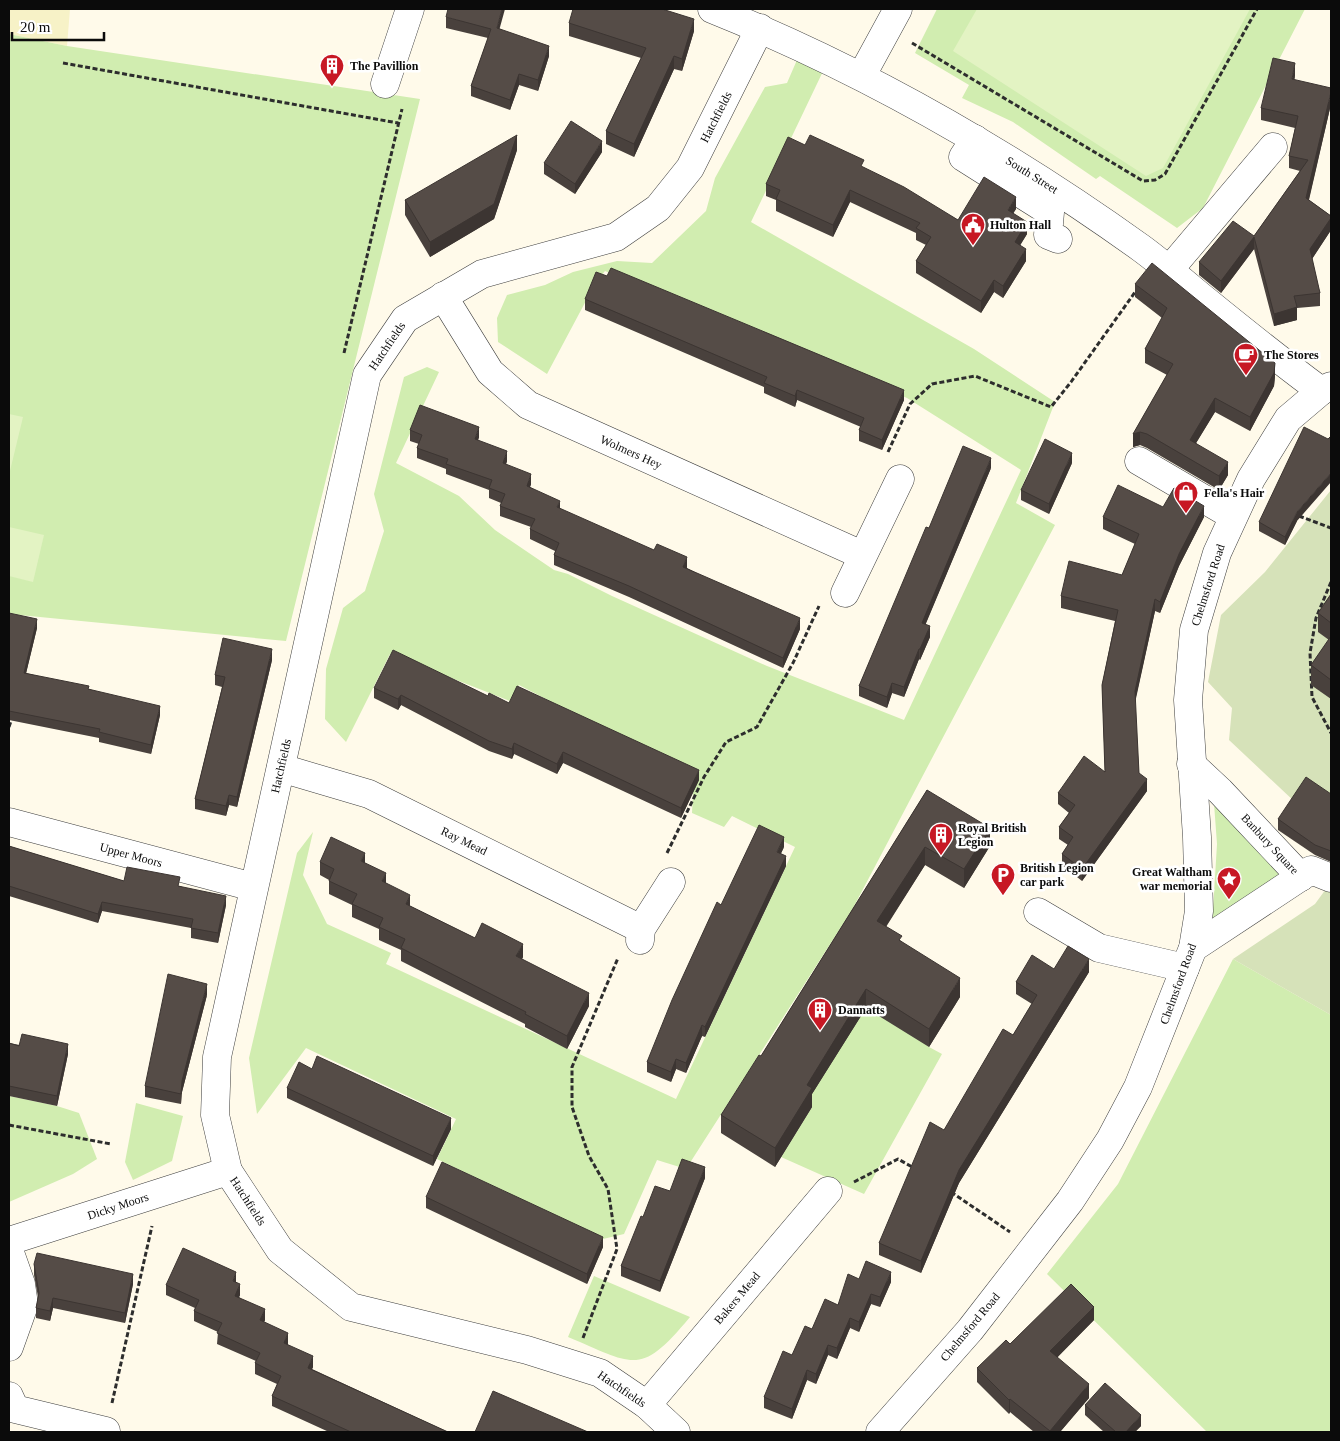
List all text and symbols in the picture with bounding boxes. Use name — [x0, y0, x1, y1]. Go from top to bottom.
scale bar — [12, 10, 105, 42]
text: 20 m — [20, 19, 51, 35]
building icon: The Pavillion — [319, 53, 345, 87]
place label: The Pavillion — [350, 59, 419, 73]
street label: Hatchfields — [697, 89, 735, 145]
street label: South Street — [1003, 153, 1061, 197]
public building icon: Hulton Hall — [960, 212, 986, 246]
place label: Hulton Hall — [990, 218, 1052, 232]
street label: Hatchfields — [366, 319, 408, 373]
cafe icon: The Stores — [1233, 342, 1259, 376]
place label: The Stores — [1264, 348, 1319, 362]
street label: Wolmers Hey — [598, 432, 664, 472]
shop icon: Fella's Hair — [1173, 480, 1199, 514]
place label: Fella's Hair — [1204, 486, 1265, 500]
street label: Chelmsford Road — [1188, 542, 1228, 628]
street label: Hatchfields — [268, 737, 294, 795]
street label: Banbury Square — [1238, 811, 1302, 877]
place label: Royal British Legion — [958, 821, 1027, 849]
building icon: Royal British Legion — [928, 822, 954, 856]
street label: Ray Mead — [439, 824, 489, 858]
street label: Upper Moors — [98, 840, 164, 870]
place label: British Legion car park — [1020, 861, 1094, 889]
parking icon: British Legion car park — [990, 862, 1016, 896]
place label: Great Waltham war memorial — [1132, 865, 1213, 893]
place icon: Great Waltham war memorial — [1216, 866, 1242, 900]
street label: Chelmsford Road — [1157, 942, 1199, 1026]
building icon: Dannatts — [807, 997, 833, 1031]
place label: Dannatts — [838, 1003, 885, 1017]
street label: Hatchfields — [227, 1174, 269, 1228]
street label: Dicky Moors — [86, 1189, 151, 1222]
street label: Bakers Mead — [711, 1269, 763, 1327]
street label: Chelmsford Road — [937, 1290, 1003, 1364]
street label: Hatchfields — [595, 1368, 649, 1410]

